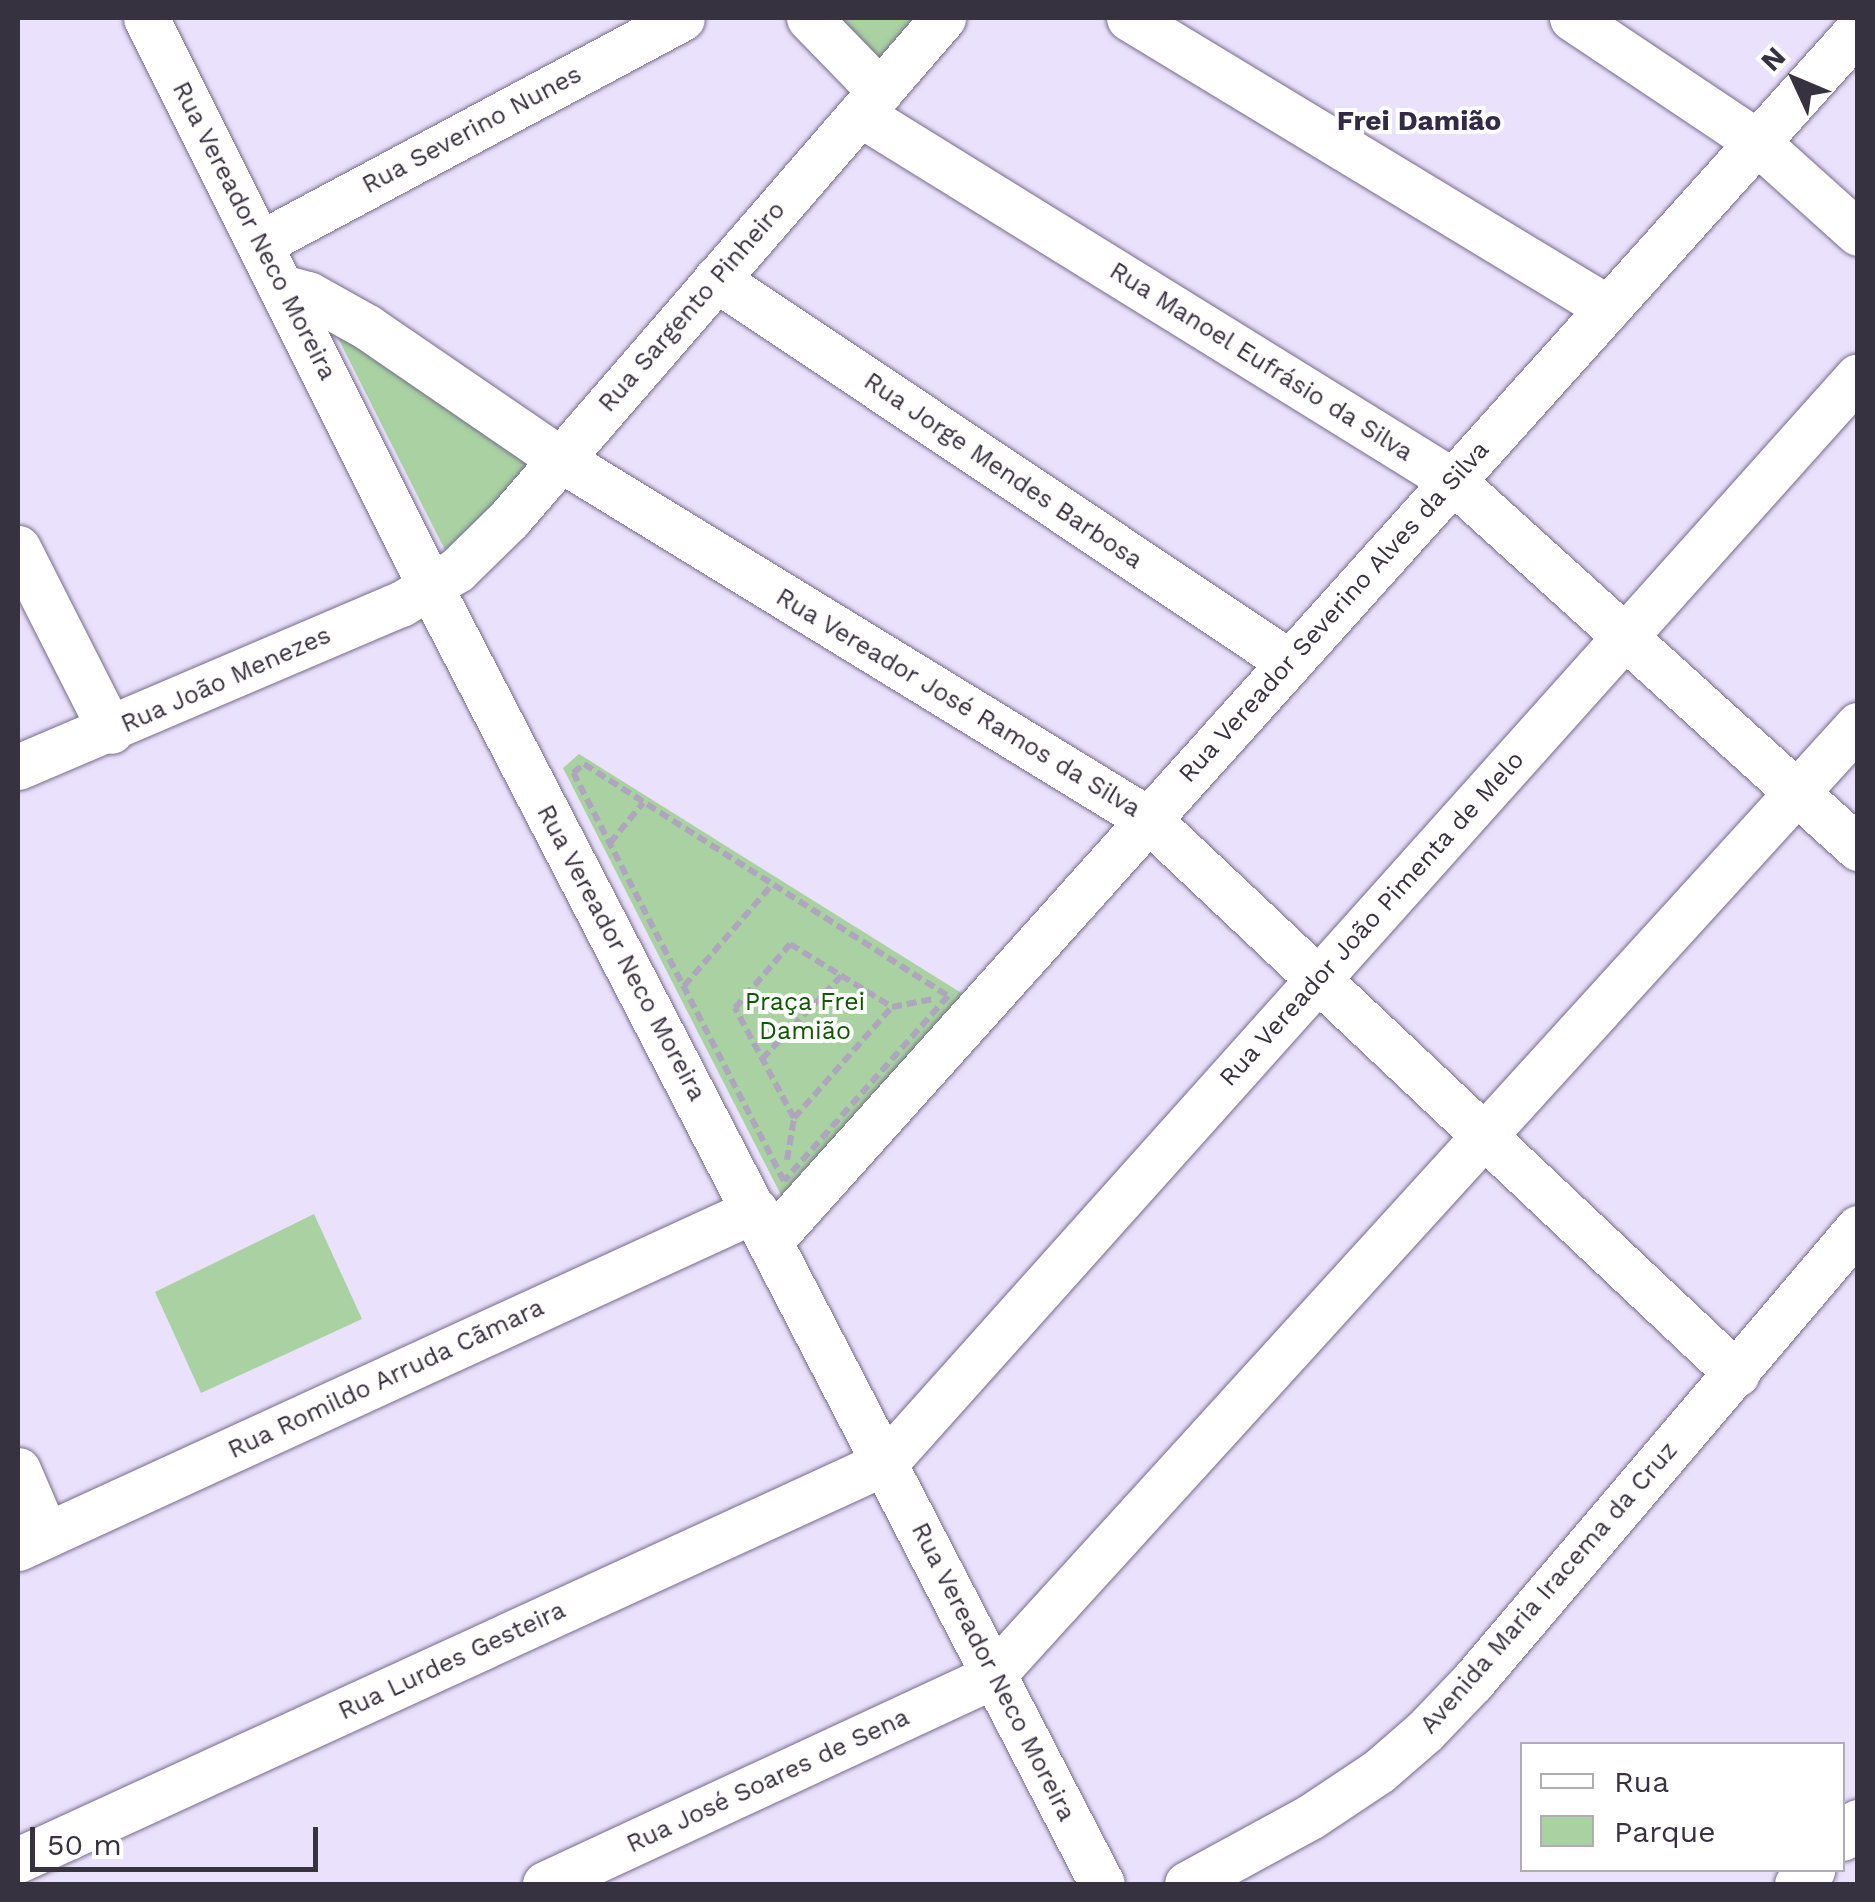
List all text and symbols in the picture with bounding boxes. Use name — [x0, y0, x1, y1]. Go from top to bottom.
north arrow — [1745, 30, 1845, 130]
text: N — [1754, 40, 1792, 78]
street label: Rua Severino Nunes — [357, 59, 587, 201]
street label: Rua Vereador Neco Moreira — [165, 76, 343, 386]
district label: Frei Damião — [1337, 104, 1501, 138]
street label: Rua Sargento Pinheiro — [592, 195, 792, 419]
street label: Rua Manoel Eufrásio da Silva — [1103, 256, 1419, 468]
street label: Rua Jorge Mendes Barbosa — [858, 366, 1148, 576]
street label: Rua Vereador Severino Alves da Silva — [1171, 434, 1497, 790]
street label: Rua Vereador José Ramos da Silva — [769, 581, 1147, 825]
street label: Rua João Menezes — [116, 620, 336, 740]
street label: Rua Vereador João Pimenta de Melo — [1212, 744, 1532, 1094]
street label: Rua Vereador Neco Moreira — [530, 799, 712, 1107]
park label: Praça Frei Damião — [744, 988, 866, 1047]
street label: Rua Romildo Arruda Cãmara — [222, 1292, 550, 1466]
street label: Avenida Maria Iracema da Cruz — [1413, 1435, 1685, 1741]
street label: Rua Vereador Neco Moreira — [904, 1517, 1082, 1827]
street label: Rua Lurdes Gesteira — [334, 1595, 570, 1727]
street label: Rua José Soares de Sena — [621, 1702, 915, 1860]
legend — [1520, 1742, 1845, 1872]
text: Rua — [1614, 1764, 1669, 1799]
scale bar — [35, 1807, 322, 1869]
text: Parque — [1614, 1814, 1716, 1849]
text: 50 m — [47, 1827, 122, 1862]

